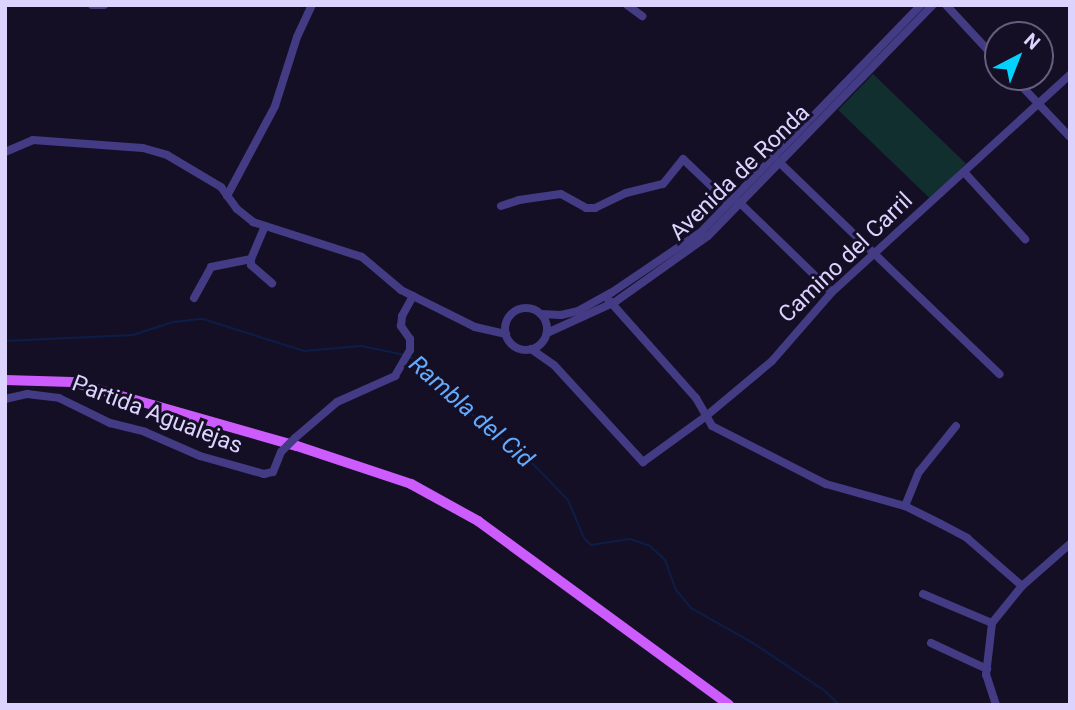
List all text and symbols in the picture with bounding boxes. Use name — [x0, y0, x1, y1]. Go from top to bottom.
north arrow — [984, 21, 1054, 91]
text: N — [1019, 28, 1045, 55]
street label: Avenida de Ronda — [664, 99, 816, 247]
street label: Camino del Carril — [773, 187, 919, 329]
water label: Rambla del Cid — [403, 350, 539, 474]
street label: Partida Agualejas — [68, 370, 246, 460]

